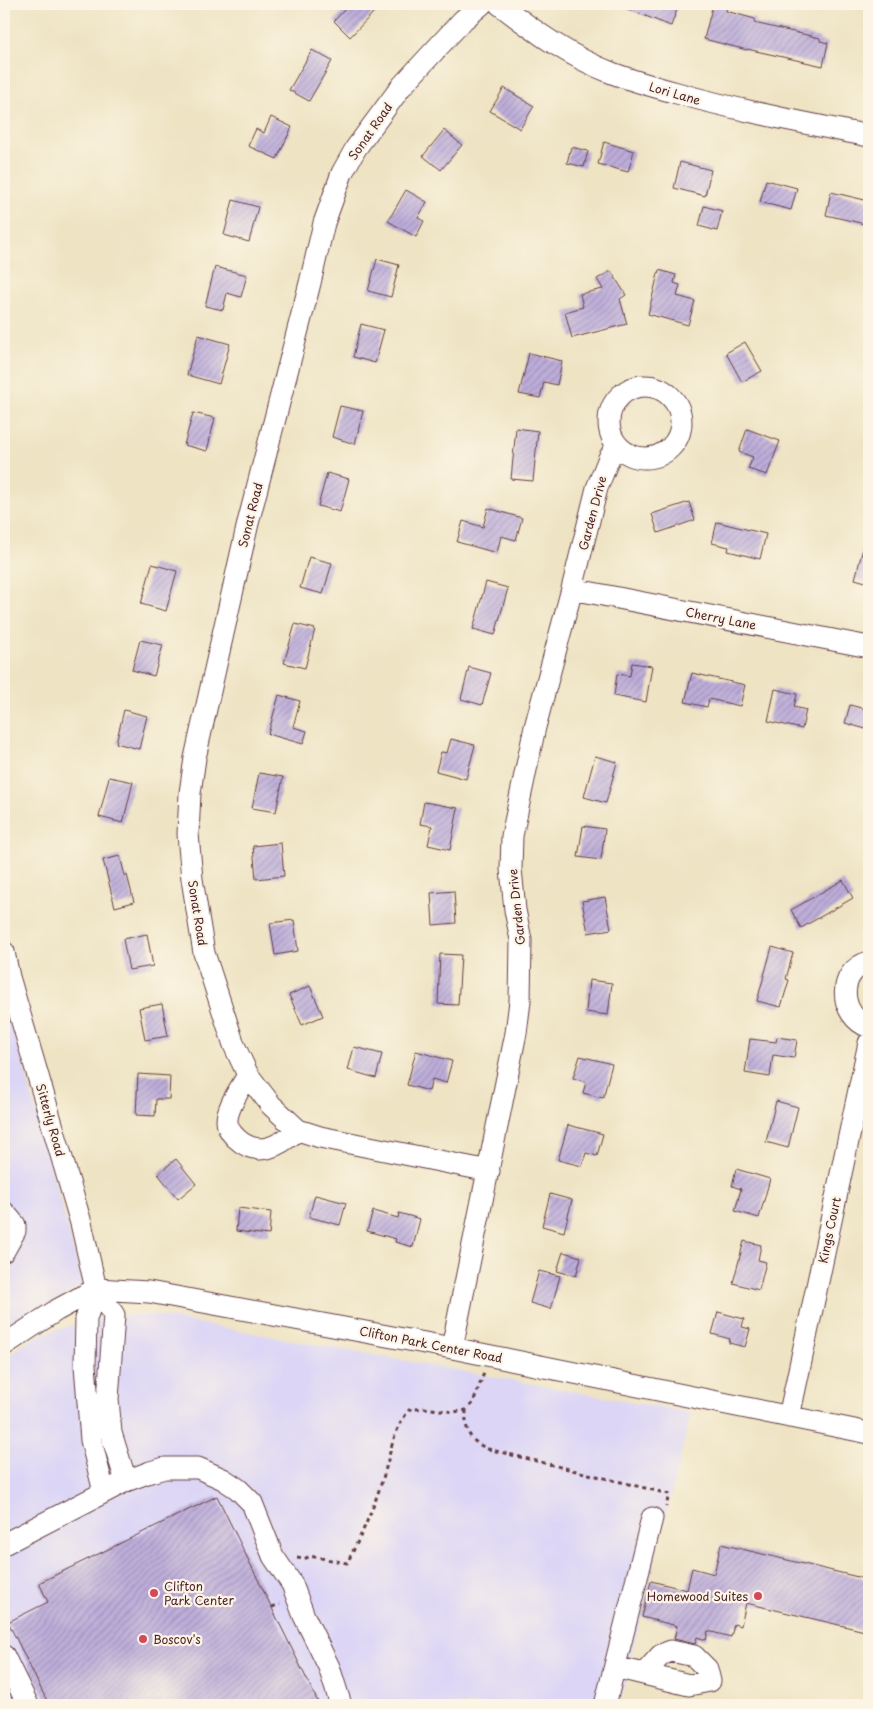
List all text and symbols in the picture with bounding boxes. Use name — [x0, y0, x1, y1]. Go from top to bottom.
street label: Lori Lane — [647, 77, 703, 109]
street label: Sonat Road — [344, 99, 396, 163]
street label: Garden Drive — [573, 474, 611, 552]
street label: Sonat Road — [233, 481, 267, 549]
street label: Cherry Lane — [684, 602, 758, 634]
street label: Garden Drive — [503, 868, 529, 946]
street label: Sonat Road — [184, 879, 212, 947]
street label: Sitterly Road — [32, 1081, 70, 1159]
street label: Kings Court — [813, 1195, 845, 1265]
street label: Clifton Park Center Road — [358, 1321, 504, 1367]
place label: Clifton Park Center — [164, 1577, 234, 1609]
marker: Clifton Park Center — [148, 1587, 160, 1599]
place label: Homewood Suites — [647, 1587, 748, 1605]
marker: Homewood Suites — [752, 1590, 764, 1602]
place label: Boscov's — [153, 1630, 201, 1648]
marker: Boscov's — [137, 1633, 149, 1645]

